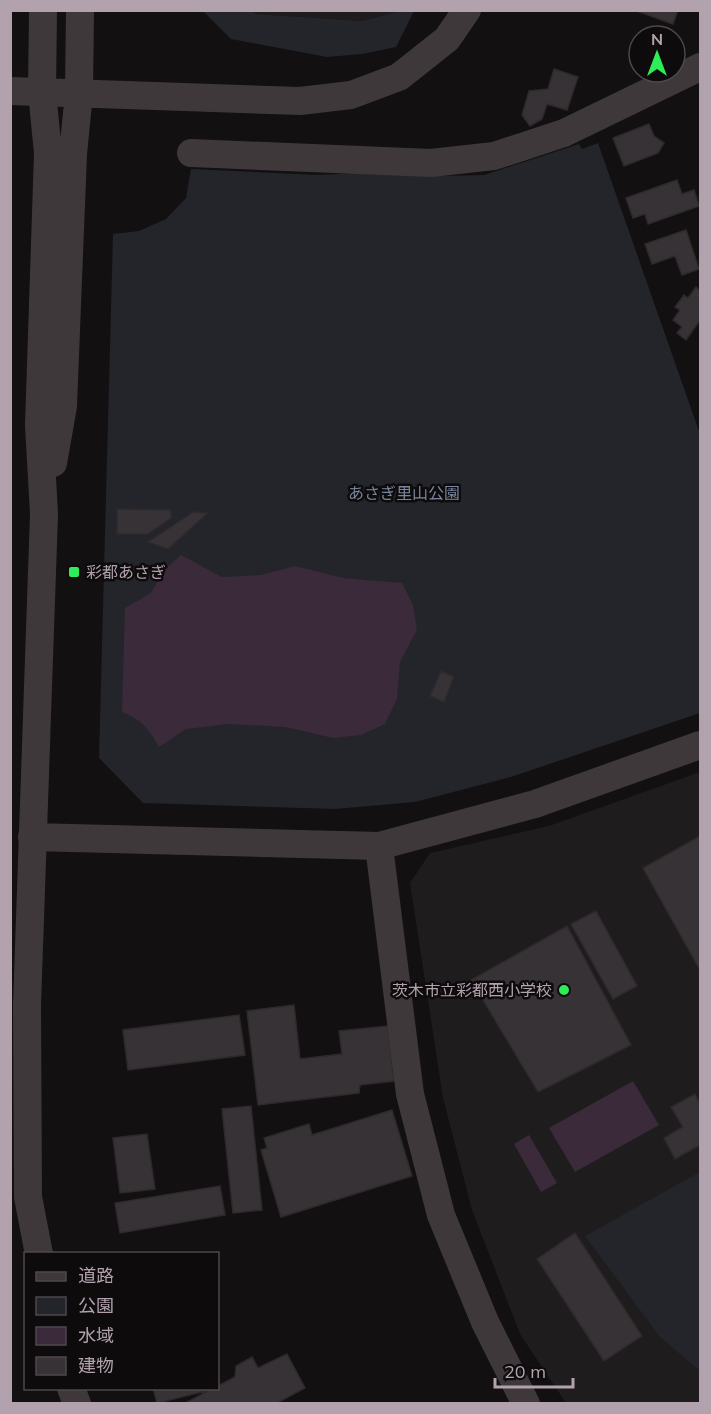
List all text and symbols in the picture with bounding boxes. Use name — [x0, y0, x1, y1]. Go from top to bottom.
north arrow — [627, 24, 687, 84]
text: N — [651, 29, 663, 49]
park label: あさぎ里山公園 — [348, 483, 460, 503]
place label: 彩都あさぎ — [86, 562, 166, 582]
marker: 彩都あさぎ — [67, 565, 81, 579]
place label: 茨木市立彩都西小学校 — [392, 980, 552, 1000]
marker: 茨木市立彩都西小学校 — [557, 983, 571, 997]
legend — [24, 1252, 219, 1390]
text: 道路 — [78, 1264, 114, 1287]
text: 公園 — [78, 1294, 114, 1317]
text: 水域 — [78, 1324, 114, 1347]
scale bar — [495, 1351, 573, 1389]
text: 建物 — [78, 1354, 114, 1377]
text: 20 m — [504, 1360, 546, 1383]

